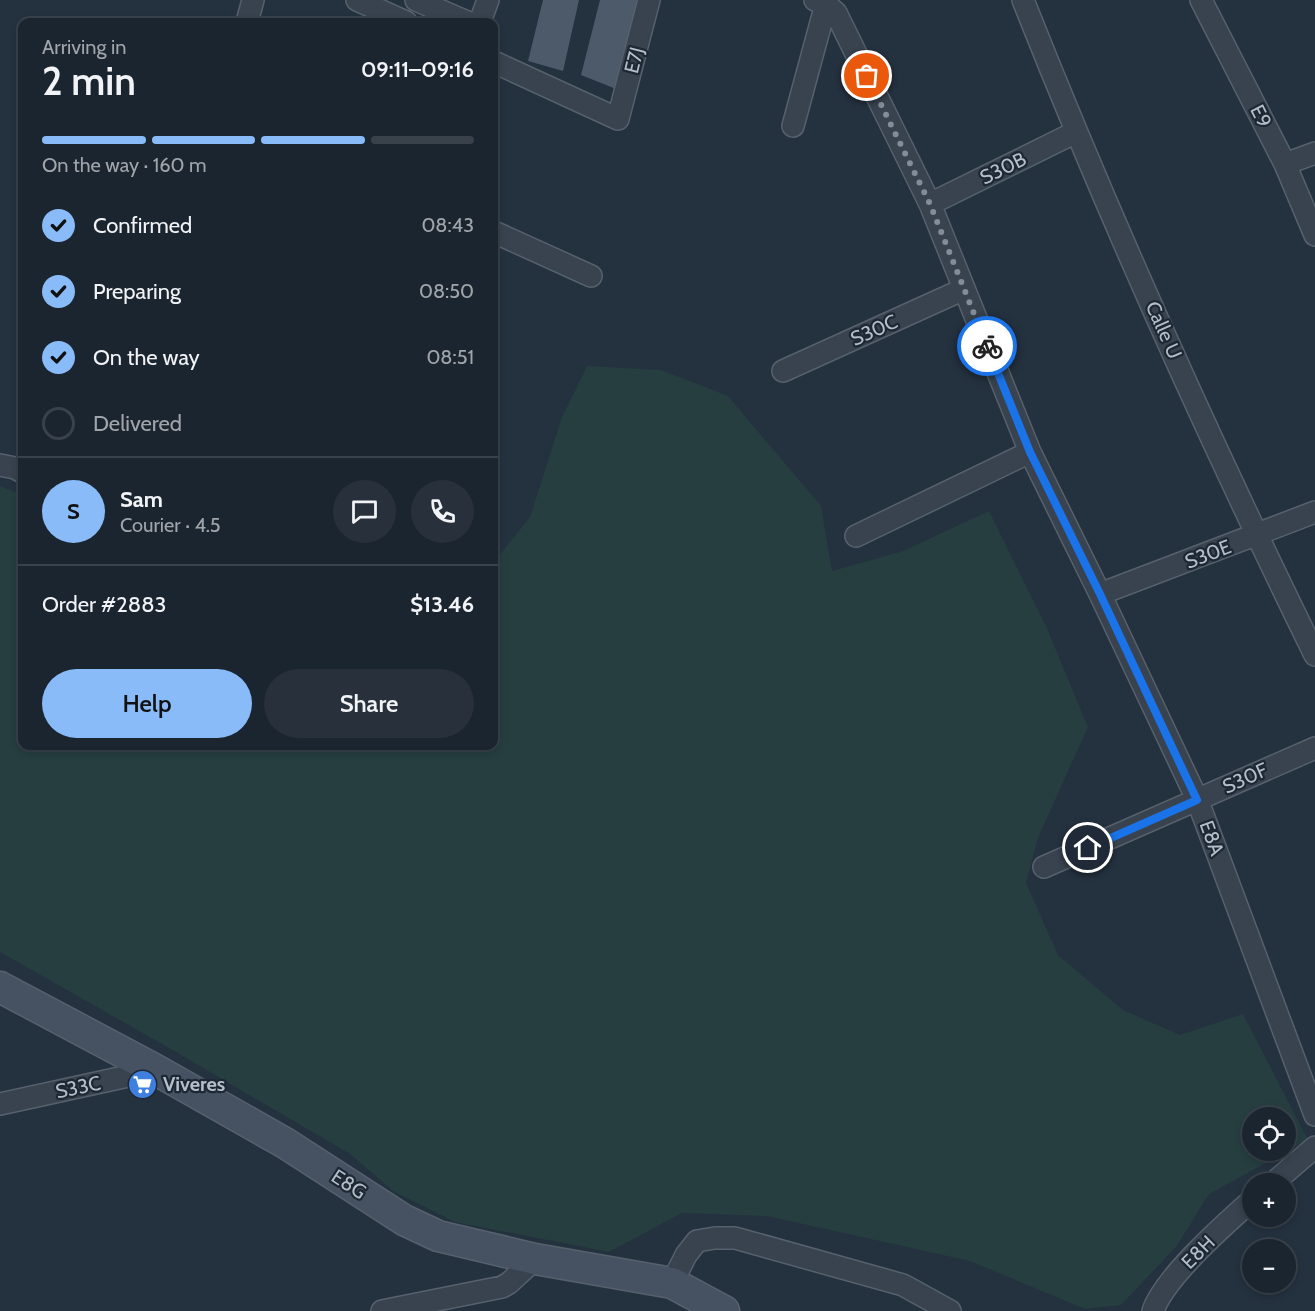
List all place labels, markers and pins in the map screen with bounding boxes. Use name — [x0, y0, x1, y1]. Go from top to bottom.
pin — [841, 50, 892, 101]
pin — [1062, 822, 1113, 873]
supermarket icon: Viveres — [126, 1068, 158, 1100]
place label: Viveres — [163, 1072, 225, 1096]

